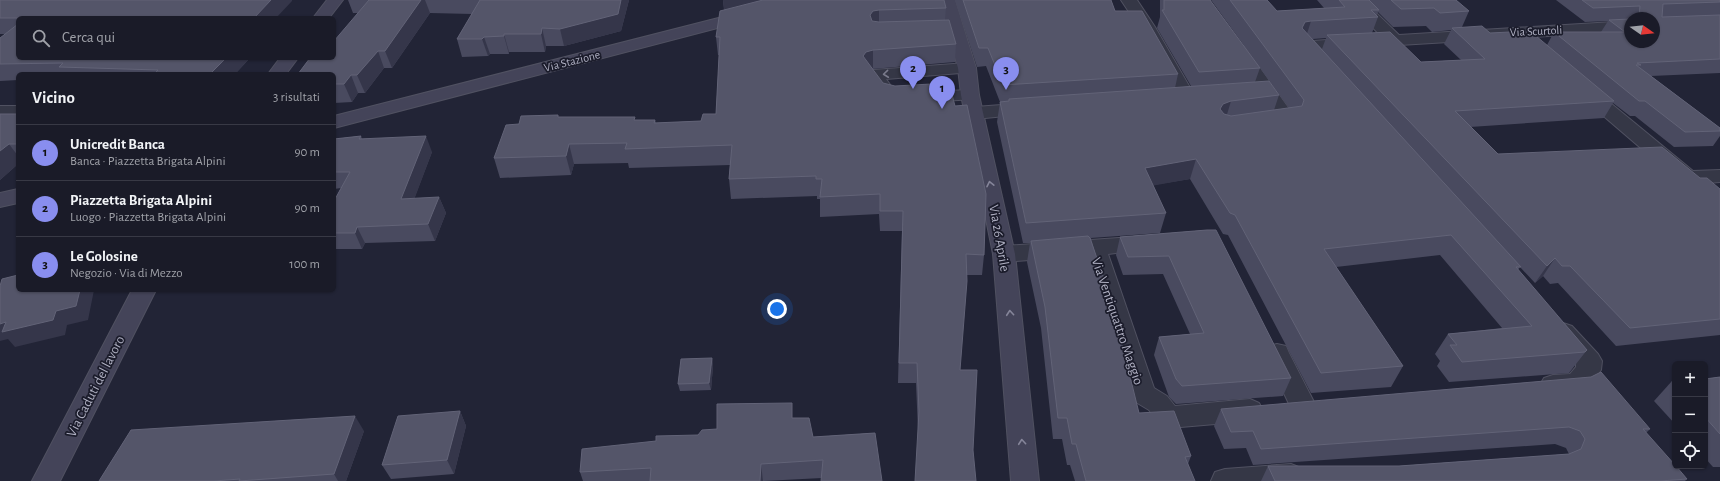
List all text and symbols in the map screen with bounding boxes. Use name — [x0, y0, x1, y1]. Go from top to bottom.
north arrow — [1624, 12, 1660, 48]
search box — [16, 16, 336, 60]
street label: Via Scurtoli — [1509, 24, 1563, 38]
icon: search — [30, 27, 52, 49]
text: Cerca qui — [62, 30, 115, 45]
street label: Via Stazione — [543, 48, 601, 74]
pin: 2 — [900, 56, 926, 89]
pin: 3 — [993, 57, 1019, 90]
one-way arrow — [883, 69, 889, 78]
pin: 1 — [929, 76, 955, 109]
text: Vicino — [32, 89, 75, 106]
text: 3 risultati — [273, 91, 320, 104]
text: Unicredit Banca — [70, 137, 165, 152]
text: 1 — [43, 146, 47, 159]
text: 90 m — [294, 146, 320, 159]
text: Banca · Piazzetta Brigata Alpini — [70, 155, 226, 168]
one-way arrow — [986, 181, 994, 188]
text: Piazzetta Brigata Alpini — [70, 193, 212, 208]
text: 2 — [42, 202, 48, 215]
text: 90 m — [294, 202, 320, 215]
street label: Via 26 Aprile — [986, 203, 1012, 273]
text: Luogo · Piazzetta Brigata Alpini — [70, 211, 226, 224]
text: Le Golosine — [70, 249, 138, 264]
street label: Via Ventiquattro Maggio — [1089, 256, 1145, 387]
text: 3 — [42, 258, 48, 271]
text: 100 m — [289, 258, 320, 271]
text: Negozio · Via di Mezzo — [70, 267, 183, 280]
your location — [767, 299, 787, 319]
one-way arrow — [1005, 310, 1014, 316]
street label: Via Caduti del lavoro — [64, 334, 127, 439]
map controls — [1672, 361, 1708, 469]
button: + — [1672, 361, 1708, 397]
button: − — [1672, 397, 1708, 433]
button: locate — [1672, 433, 1708, 469]
one-way arrow — [1017, 439, 1026, 445]

